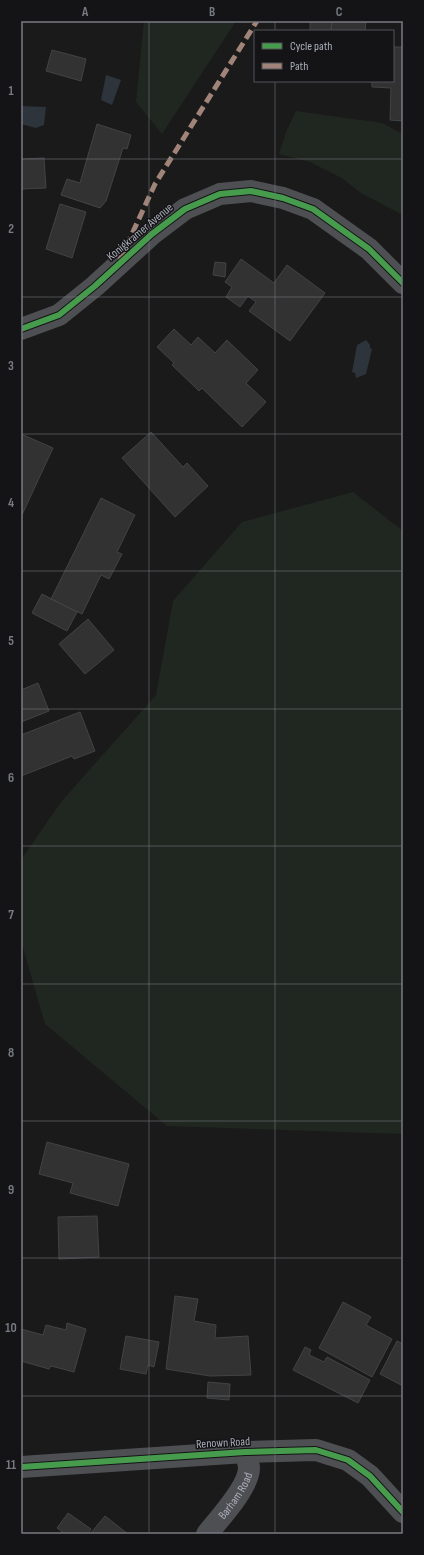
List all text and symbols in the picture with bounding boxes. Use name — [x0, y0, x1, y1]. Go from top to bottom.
text: A — [81, 4, 89, 20]
text: B — [209, 4, 215, 20]
text: C — [336, 4, 343, 20]
legend — [254, 30, 394, 82]
text: Cycle path — [290, 39, 332, 54]
text: Path — [290, 59, 308, 74]
text: 1 — [8, 83, 14, 99]
street label: Konigkramer Avenue — [104, 200, 176, 264]
text: 2 — [8, 221, 14, 237]
text: 3 — [8, 358, 14, 374]
text: 4 — [8, 495, 14, 511]
text: 5 — [8, 633, 14, 649]
text: 6 — [8, 770, 14, 786]
text: 7 — [8, 907, 14, 923]
text: 8 — [8, 1045, 14, 1061]
text: 9 — [8, 1182, 14, 1198]
text: 10 — [5, 1320, 17, 1336]
street label: Renown Road — [196, 1434, 250, 1452]
text: 11 — [6, 1457, 16, 1473]
street label: Barham Road — [215, 1471, 256, 1522]

